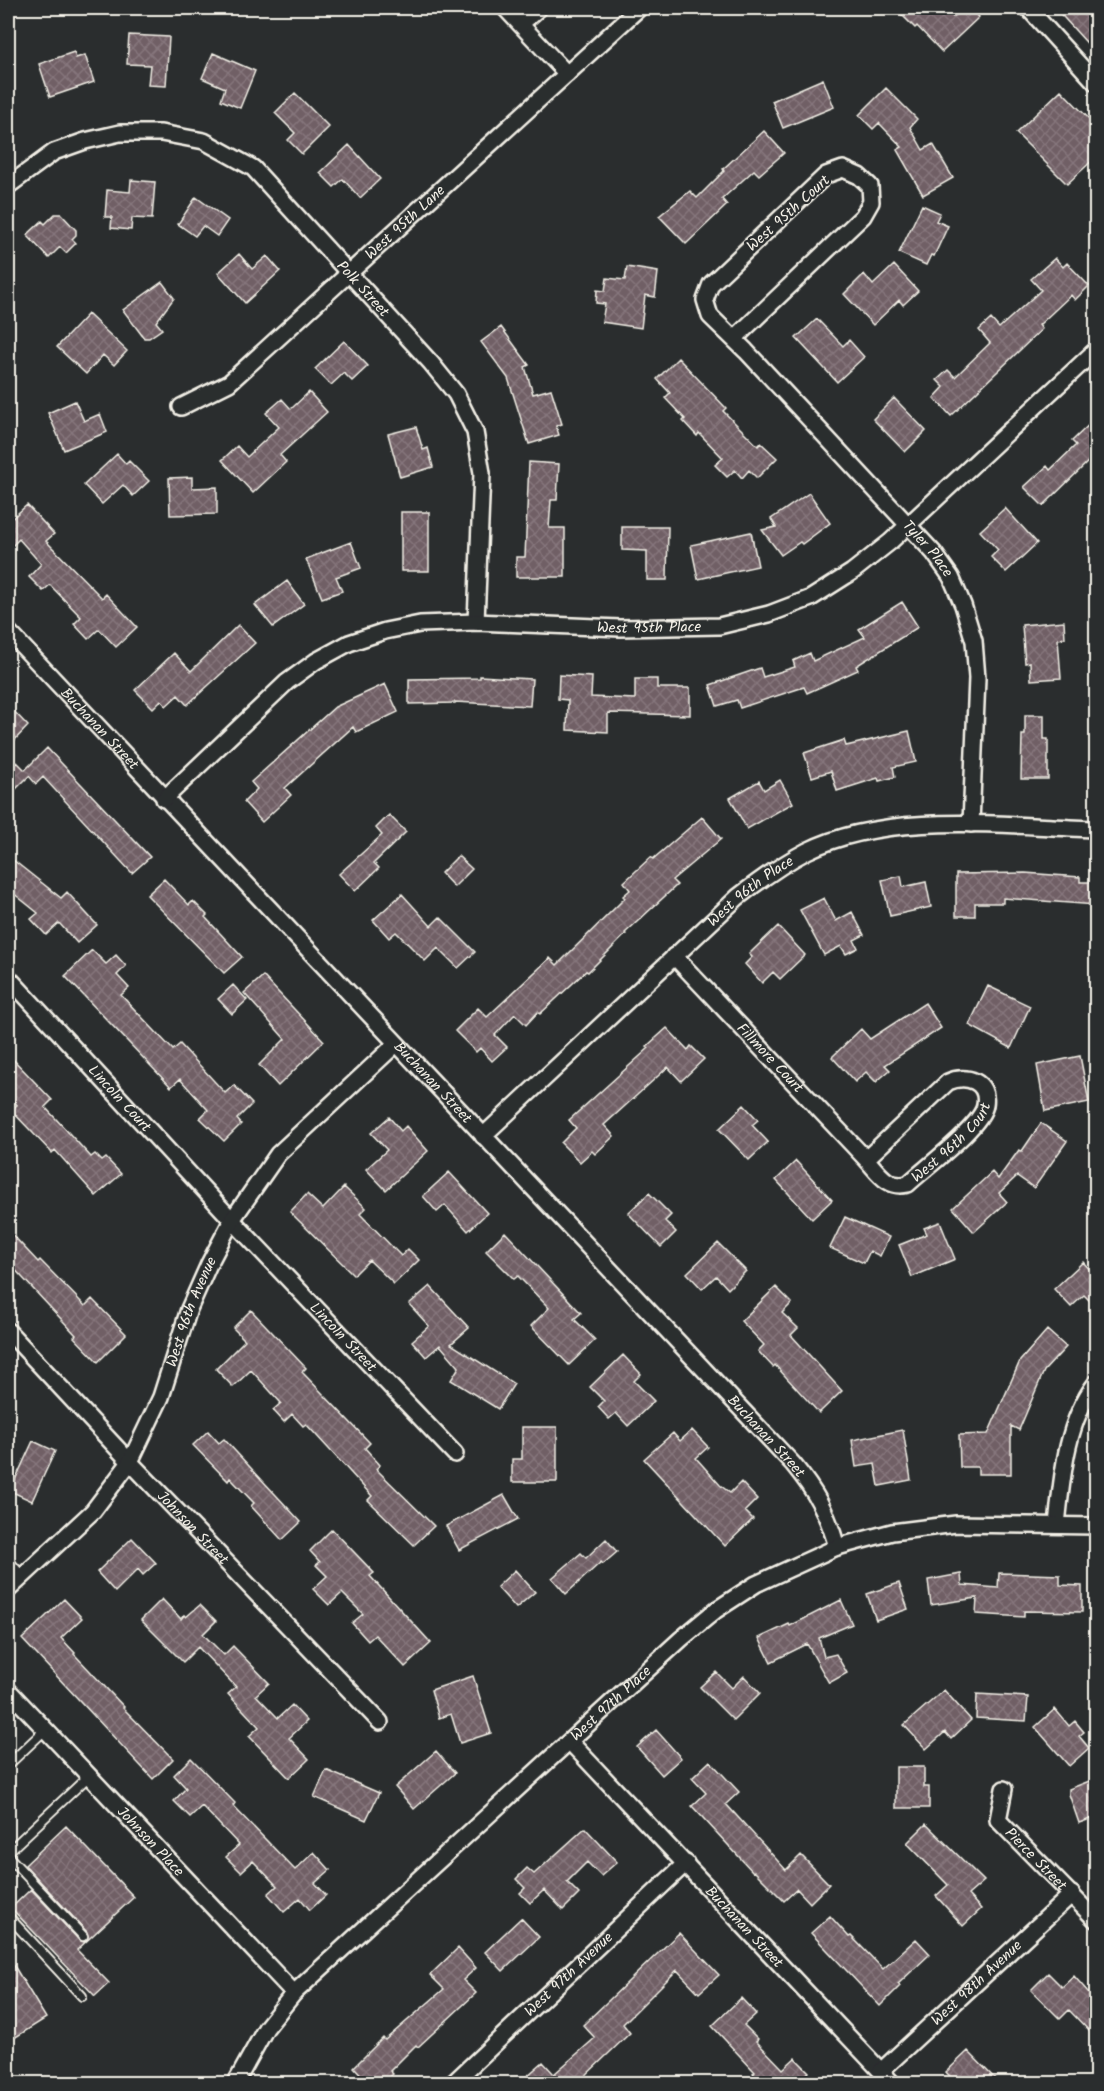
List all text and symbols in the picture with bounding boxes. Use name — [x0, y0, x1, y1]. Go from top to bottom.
street label: West 95th Court — [741, 169, 836, 258]
street label: West 95th Lane — [360, 179, 451, 266]
street label: Polk Street — [330, 255, 395, 323]
street label: Tyler Place — [896, 515, 959, 583]
street label: West 95th Place — [596, 615, 702, 641]
street label: Buchanan Street — [54, 683, 144, 776]
street label: West 96th Place — [702, 850, 799, 933]
street label: Fillmore Court — [730, 1018, 809, 1099]
street label: Buchanan Street — [387, 1036, 478, 1130]
street label: Lincoln Court — [82, 1060, 157, 1138]
street label: West 96th Court — [906, 1101, 998, 1189]
street label: West 96th Avenue — [160, 1252, 224, 1370]
street label: Lincoln Street — [303, 1297, 382, 1378]
street label: Buchanan Street — [721, 1390, 811, 1483]
street label: Johnson Street — [151, 1486, 234, 1571]
street label: West 97th Place — [565, 1660, 658, 1748]
street label: Johnson Place — [111, 1801, 190, 1883]
street label: Pierce Street — [998, 1822, 1072, 1897]
street label: Buchanan Street — [699, 1881, 789, 1974]
street label: West 97th Avenue — [519, 1926, 619, 2023]
street label: West 98th Avenue — [926, 1935, 1028, 2032]

